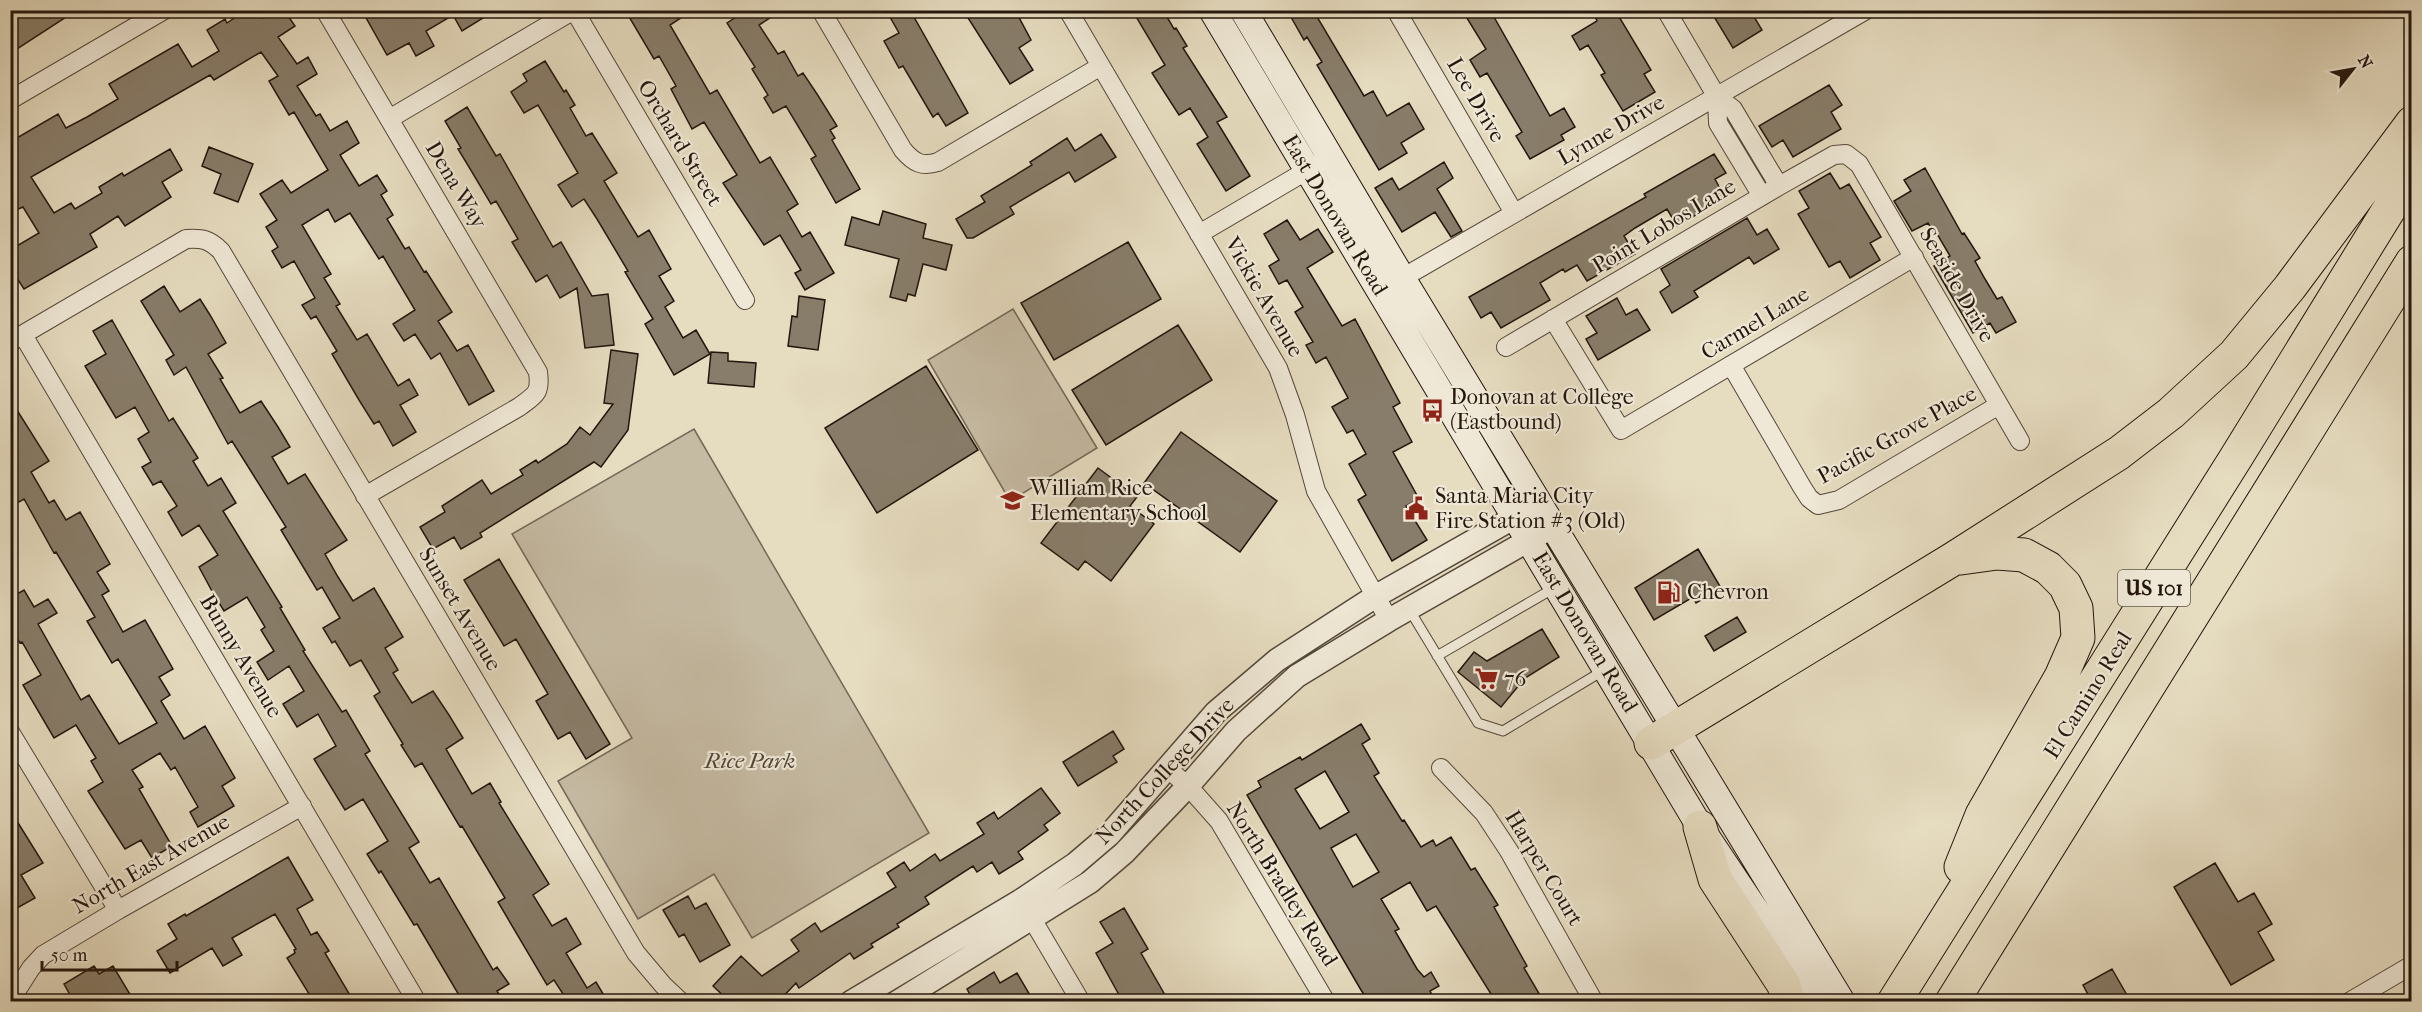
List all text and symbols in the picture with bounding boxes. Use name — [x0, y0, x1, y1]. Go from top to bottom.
north arrow — [2323, 39, 2383, 99]
text: N — [2354, 51, 2377, 72]
street label: Lee Drive — [1441, 53, 1511, 147]
street label: Orchard Street — [632, 75, 728, 211]
street label: Lynne Drive — [1553, 89, 1669, 171]
street label: East Donovan Road — [1277, 130, 1394, 301]
street label: Dena Way — [420, 137, 493, 234]
street label: Point Lobos Lane — [1588, 173, 1740, 279]
street label: Seaside Drive — [1914, 223, 2000, 347]
street label: Vickie Avenue — [1219, 231, 1309, 362]
street label: Carmel Lane — [1696, 281, 1814, 365]
street label: Pacific Grove Place — [1813, 380, 1981, 490]
place label: Donovan at College (Eastbound) — [1450, 384, 1634, 435]
bus stop icon: Donovan at College (Eastbound) — [1419, 397, 1445, 423]
place label: William Rice Elementary School — [1029, 475, 1207, 526]
place label: Santa Maria City Fire Station #3 (Old) — [1435, 483, 1625, 534]
school or university icon: William Rice Elementary School — [999, 488, 1025, 514]
public building icon: Santa Maria City Fire Station #3 (Old) — [1404, 496, 1430, 522]
street label: Sunset Avenue — [413, 543, 507, 675]
street label: East Donovan Road — [1527, 547, 1644, 718]
road number: US 101 — [2118, 570, 2190, 606]
fuel station icon: Chevron — [1656, 579, 1682, 605]
place label: Chevron — [1687, 579, 1769, 605]
street label: Bunny Avenue — [194, 590, 288, 722]
street label: El Camino Real — [2038, 626, 2138, 764]
supermarket icon: 76 — [1473, 666, 1499, 692]
place label: 76 — [1504, 666, 1527, 692]
street label: North College Drive — [1090, 692, 1240, 850]
park label: Rice Park — [703, 748, 795, 774]
street label: North Bradley Road — [1221, 797, 1344, 972]
street label: Harper Court — [1499, 806, 1589, 931]
street label: North East Avenue — [68, 808, 234, 920]
scale bar — [42, 934, 177, 972]
text: 50 m — [51, 945, 88, 966]

